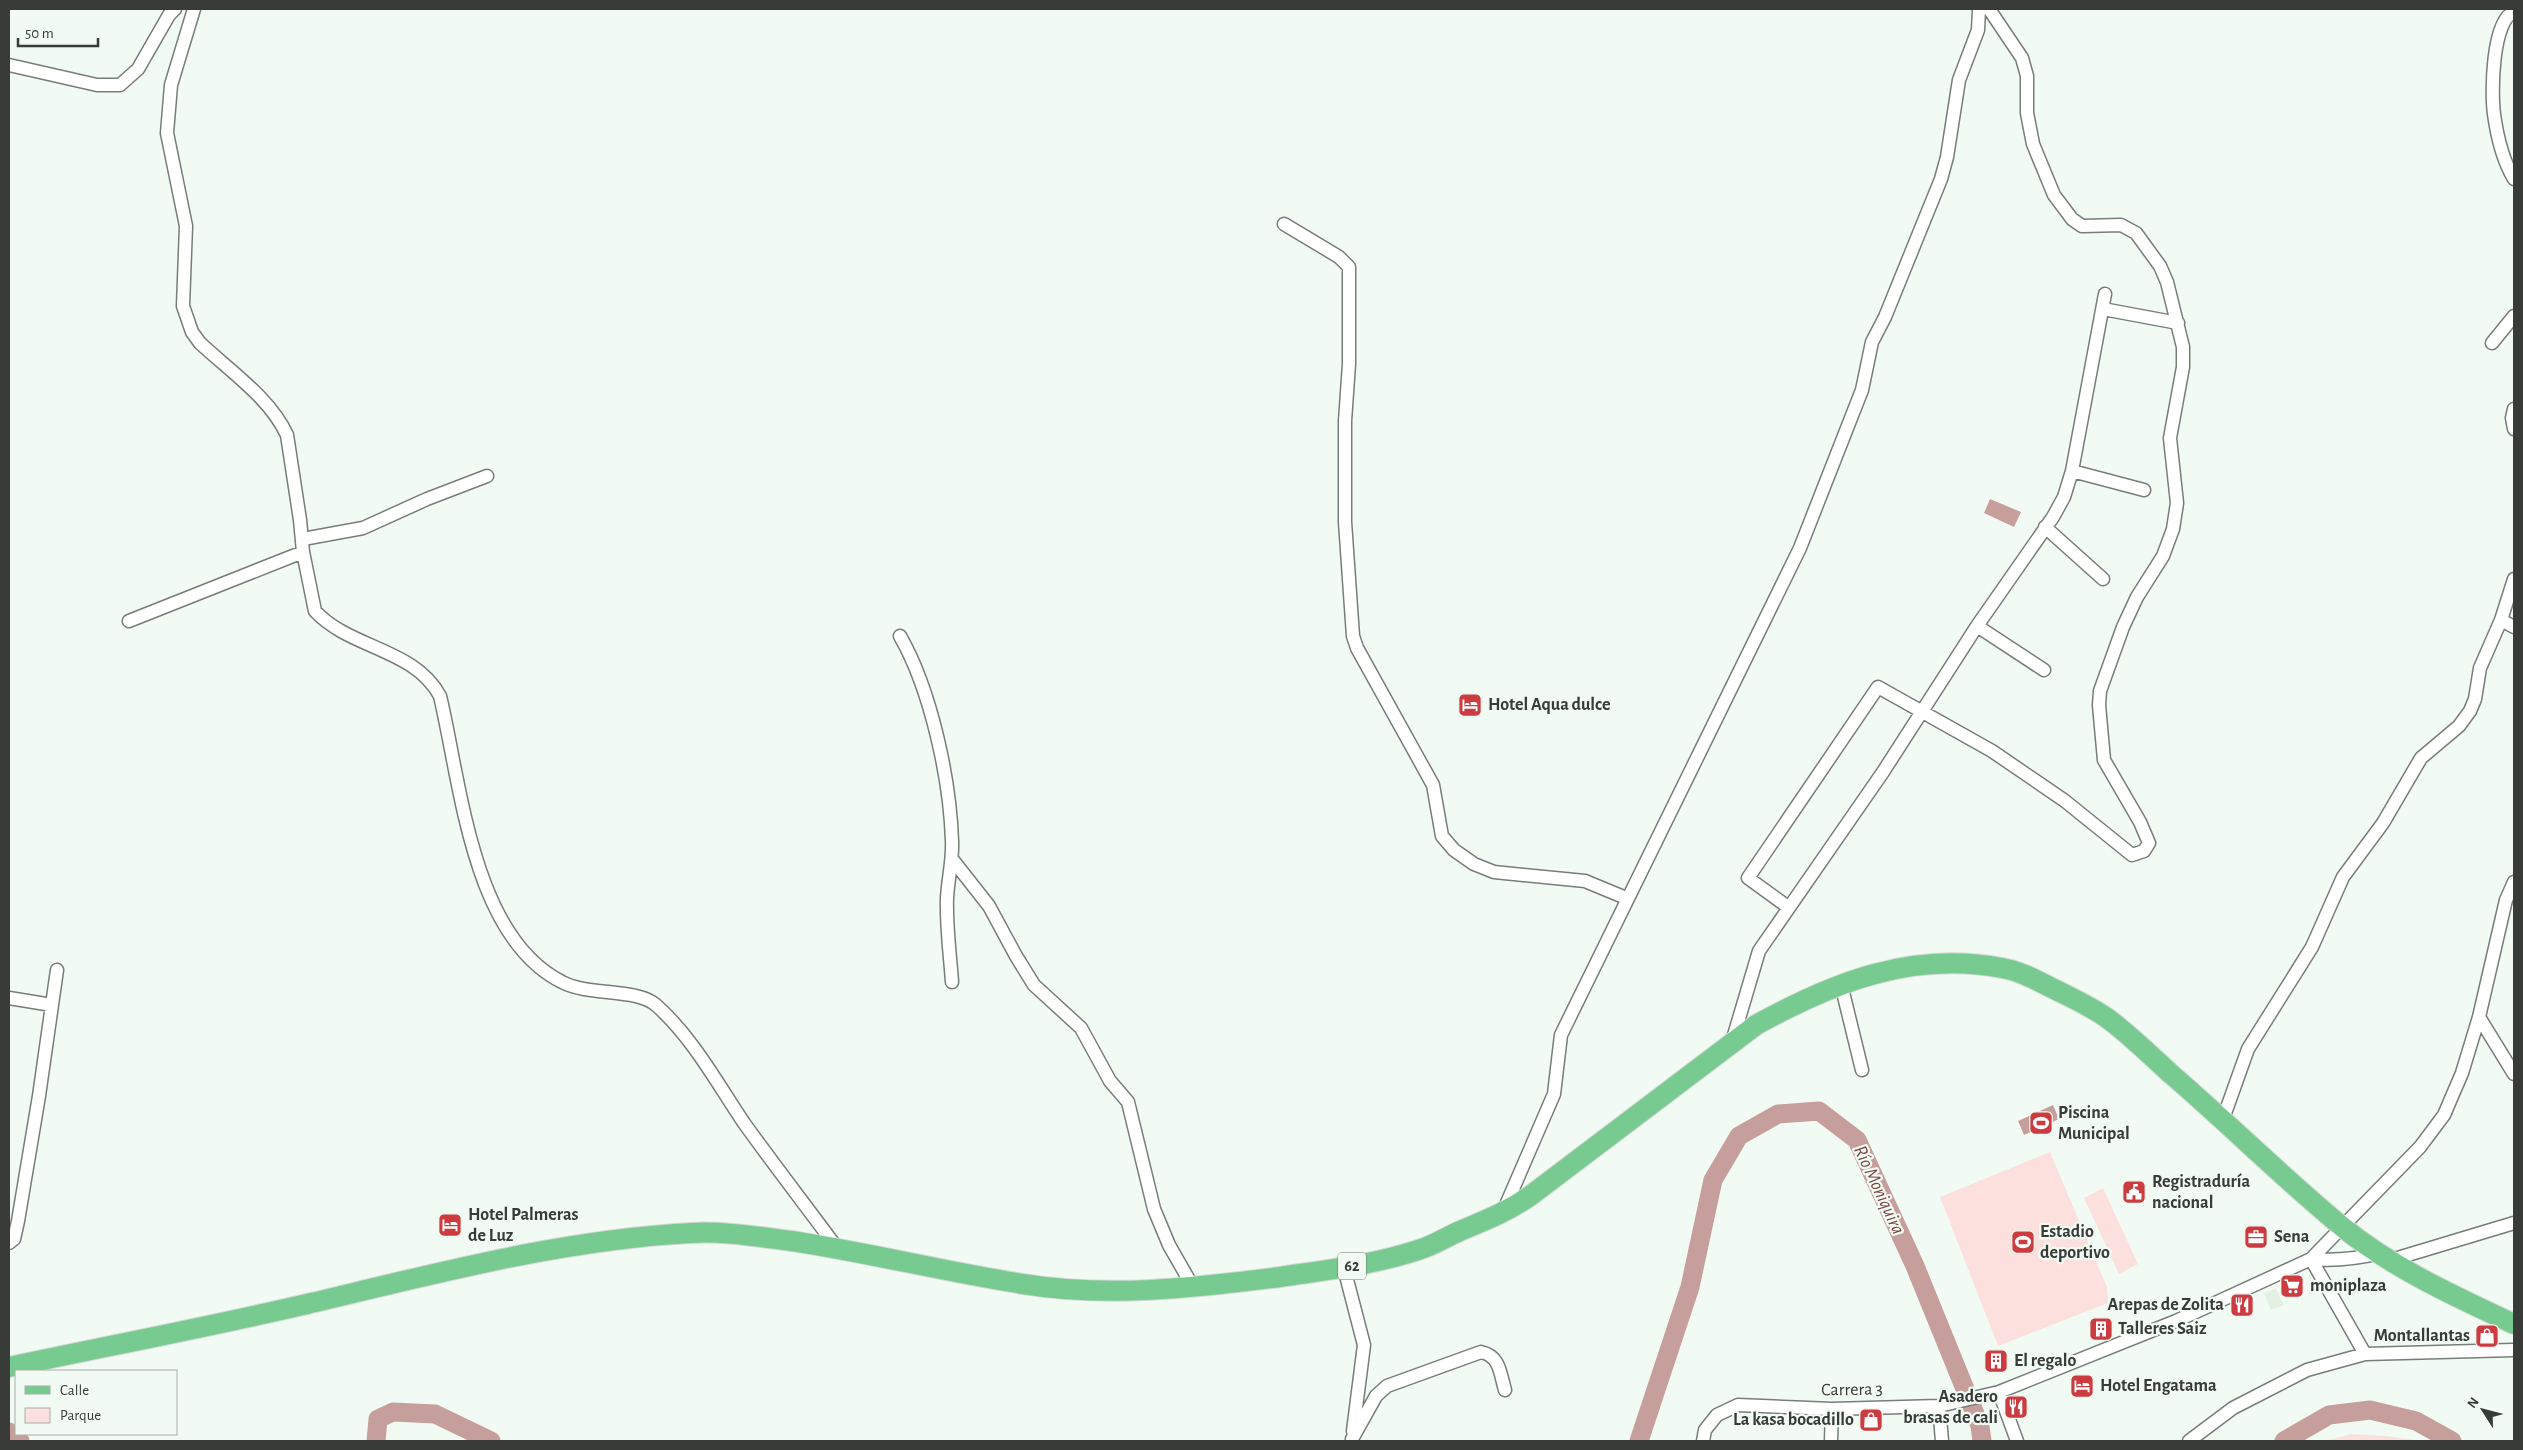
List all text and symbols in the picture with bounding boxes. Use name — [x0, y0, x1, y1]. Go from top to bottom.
scale bar — [18, 15, 98, 47]
text: 50 m — [25, 26, 54, 41]
hotel icon: Hotel Aqua dulce — [1457, 692, 1483, 718]
place label: Hotel Aqua dulce — [1488, 696, 1611, 714]
place label: Piscina Municipal — [2058, 1104, 2130, 1143]
sports icon: Piscina Municipal — [2028, 1110, 2054, 1136]
water label: Río Moniquira — [1850, 1143, 1908, 1237]
place label: Registraduría nacional — [2152, 1173, 2250, 1212]
public building icon: Registraduría nacional — [2121, 1179, 2147, 1205]
place label: Hotel Palmeras de Luz — [468, 1206, 579, 1245]
hotel icon: Hotel Palmeras de Luz — [437, 1212, 463, 1238]
place label: Estadio deportivo — [2040, 1223, 2110, 1262]
office icon: Sena — [2243, 1224, 2269, 1250]
place label: Sena — [2274, 1228, 2310, 1246]
sports icon: Estadio deportivo — [2010, 1229, 2036, 1255]
road number: 62 — [1338, 1252, 1366, 1280]
supermarket icon: moniplaza — [2279, 1273, 2305, 1299]
place label: moniplaza — [2310, 1277, 2387, 1295]
restaurant icon: Arepas de Zolita — [2229, 1292, 2255, 1318]
place label: Arepas de Zolita — [2108, 1296, 2224, 1314]
building icon: Talleres Saiz — [2088, 1316, 2114, 1342]
place label: Talleres Saiz — [2118, 1320, 2207, 1338]
shop icon: Montallantas — [2474, 1323, 2500, 1349]
place label: Montallantas — [2374, 1327, 2470, 1345]
building icon: El regalo — [1983, 1348, 2009, 1374]
place label: El regalo — [2014, 1352, 2077, 1370]
legend — [15, 1370, 178, 1435]
hotel icon: Hotel Engatama — [2069, 1373, 2095, 1399]
place label: Hotel Engatama — [2100, 1377, 2217, 1395]
street label: Carrera 3 — [1821, 1380, 1883, 1400]
text: Calle — [60, 1383, 89, 1398]
north arrow — [2458, 1385, 2508, 1435]
place label: Asadero brasas de cali — [1903, 1388, 1998, 1427]
restaurant icon: Asadero brasas de cali — [2003, 1394, 2029, 1420]
text: N — [2465, 1395, 2482, 1411]
shop icon: La kasa bocadillo — [1858, 1407, 1884, 1433]
text: Parque — [60, 1408, 101, 1423]
place label: La kasa bocadillo — [1733, 1411, 1854, 1429]

